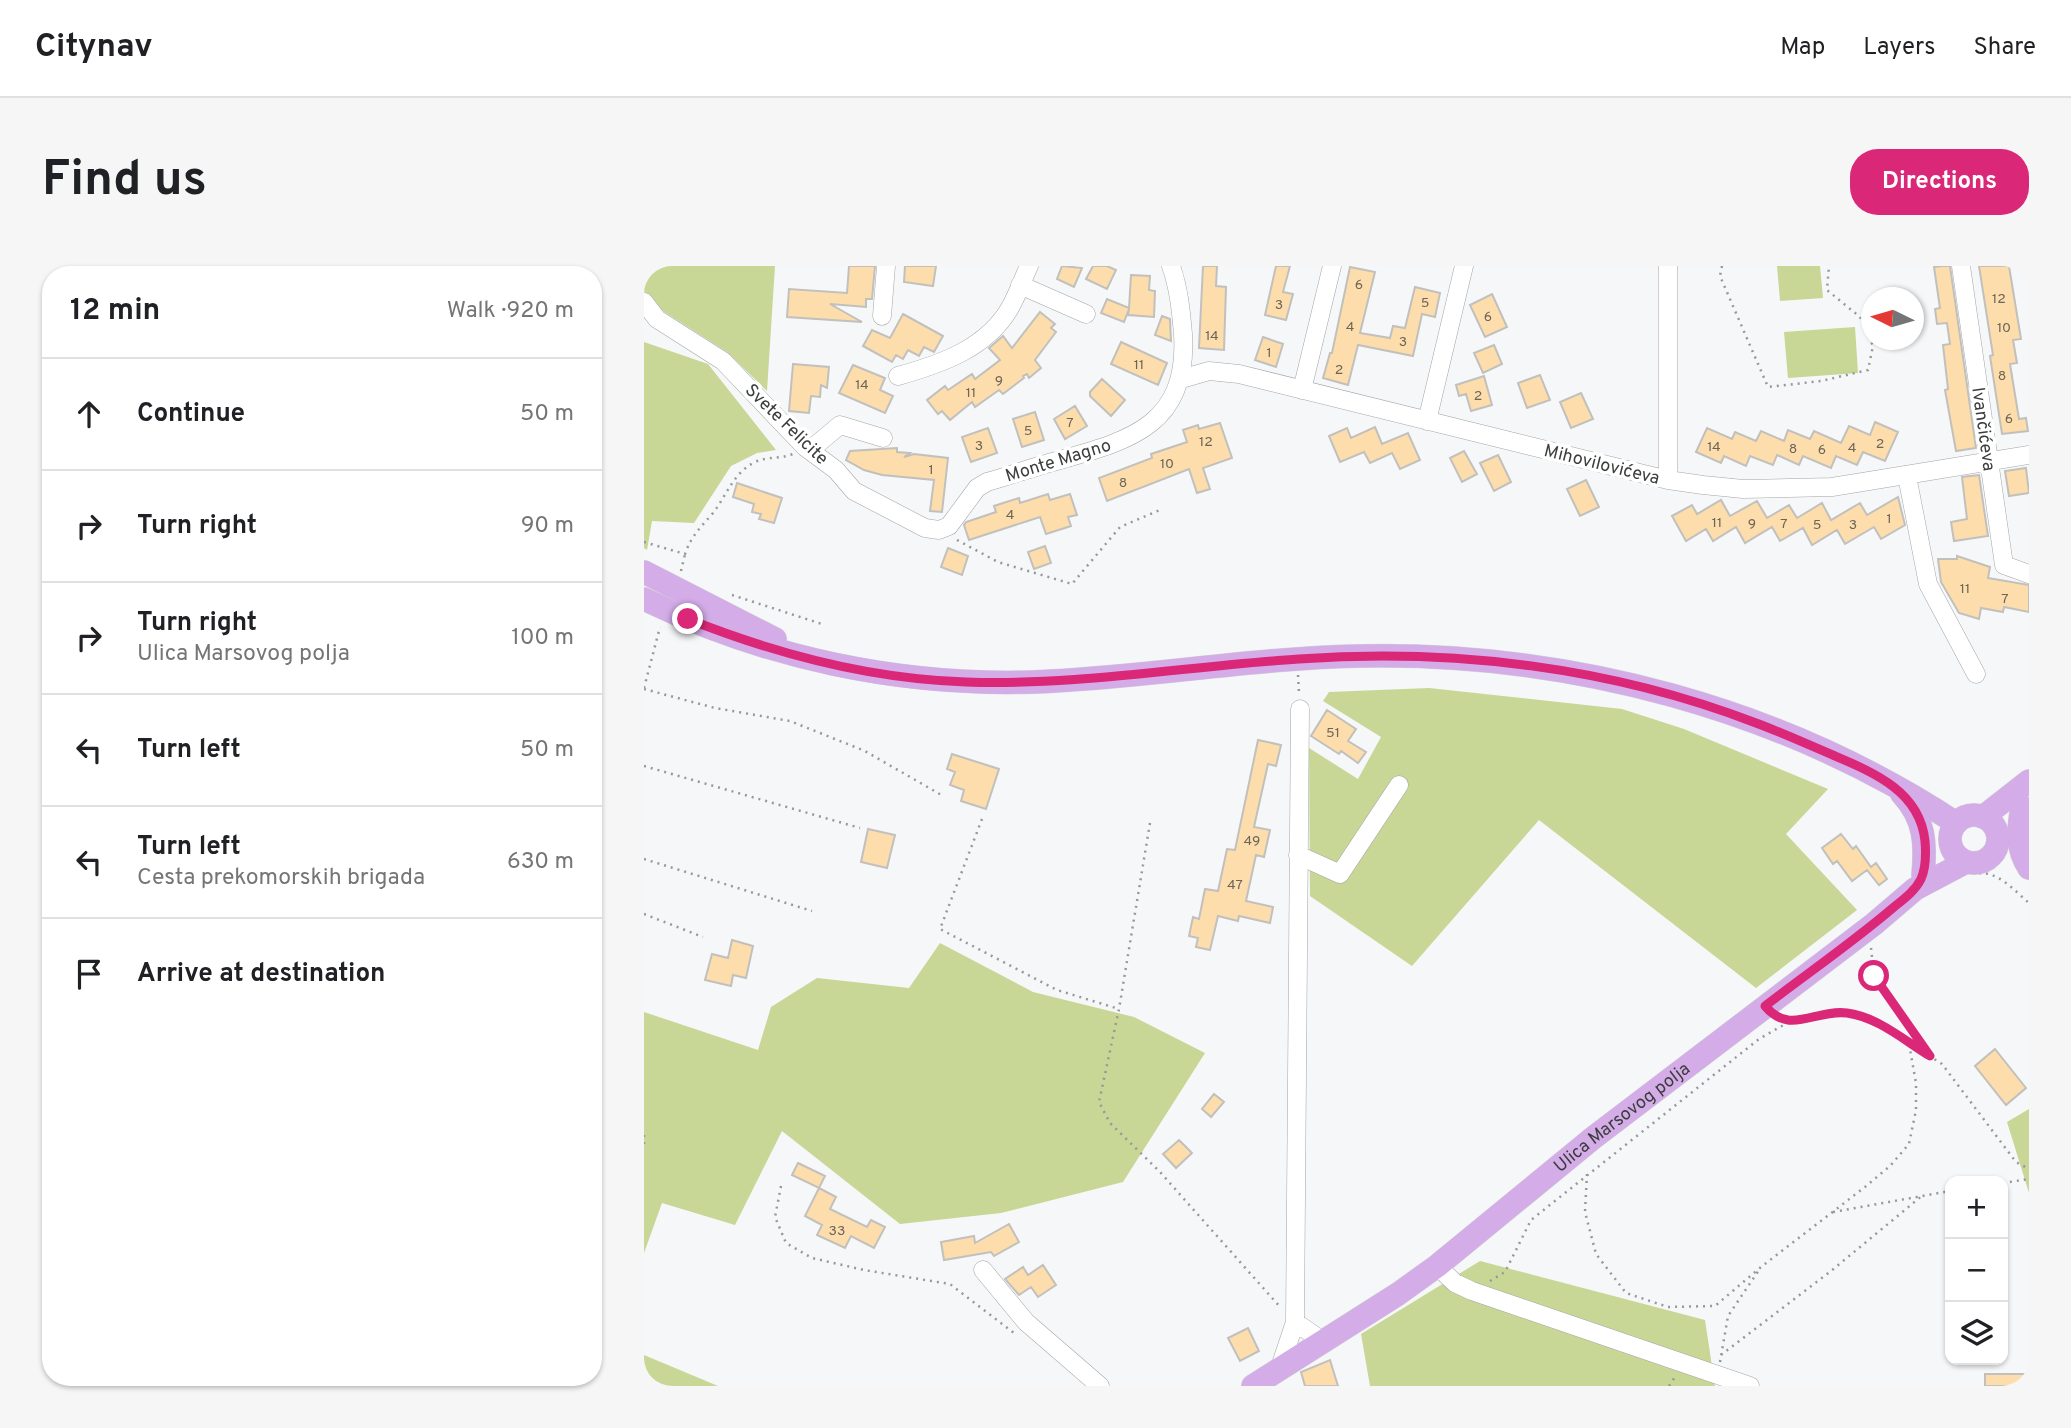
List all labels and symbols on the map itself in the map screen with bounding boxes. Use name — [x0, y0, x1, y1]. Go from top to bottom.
house number: 6 — [1355, 277, 1363, 294]
north arrow — [1861, 287, 1924, 350]
house number: 12 — [1992, 291, 2006, 308]
house number: 5 — [1421, 295, 1429, 312]
house number: 3 — [1275, 297, 1283, 314]
house number: 6 — [1484, 309, 1492, 326]
house number: 4 — [1346, 319, 1354, 336]
house number: 10 — [1997, 320, 2011, 337]
house number: 14 — [1205, 328, 1219, 345]
house number: 3 — [1399, 334, 1407, 351]
house number: 1 — [1266, 345, 1272, 362]
house number: 11 — [1134, 357, 1144, 374]
house number: 2 — [1335, 362, 1343, 379]
house number: 8 — [1998, 368, 2006, 385]
house number: 9 — [995, 373, 1003, 390]
house number: 14 — [855, 377, 869, 394]
street label: Svete Felicite — [739, 380, 832, 471]
house number: 11 — [966, 385, 976, 402]
street label: Ivančićeva — [1965, 386, 2000, 473]
house number: 2 — [1474, 388, 1482, 405]
house number: 6 — [2005, 411, 2013, 428]
house number: 7 — [1066, 415, 1074, 432]
house number: 5 — [1024, 423, 1032, 440]
street label: Monte Magno — [1003, 434, 1114, 488]
house number: 12 — [1199, 434, 1213, 451]
house number: 2 — [1876, 436, 1884, 453]
house number: 3 — [975, 438, 983, 455]
house number: 14 — [1707, 439, 1721, 456]
street label: Mihovilovićeva — [1541, 440, 1662, 491]
house number: 4 — [1848, 440, 1856, 457]
house number: 8 — [1789, 441, 1797, 458]
house number: 6 — [1818, 442, 1826, 459]
house number: 10 — [1160, 456, 1174, 473]
house number: 1 — [928, 462, 934, 479]
house number: 8 — [1119, 475, 1127, 492]
house number: 4 — [1006, 507, 1014, 524]
house number: 1 — [1886, 511, 1892, 528]
house number: 11 — [1712, 515, 1722, 532]
house number: 9 — [1748, 516, 1756, 533]
house number: 7 — [1780, 516, 1788, 533]
house number: 5 — [1813, 517, 1821, 534]
house number: 3 — [1849, 517, 1857, 534]
house number: 11 — [1960, 581, 1970, 598]
house number: 7 — [2001, 591, 2009, 608]
route end — [672, 603, 703, 634]
house number: 51 — [1326, 725, 1340, 742]
house number: 49 — [1244, 833, 1260, 850]
house number: 47 — [1227, 877, 1243, 894]
route start — [1858, 960, 1889, 991]
street label: Ulica Marsovog polja — [1550, 1058, 1695, 1178]
house number: 33 — [829, 1223, 845, 1240]

